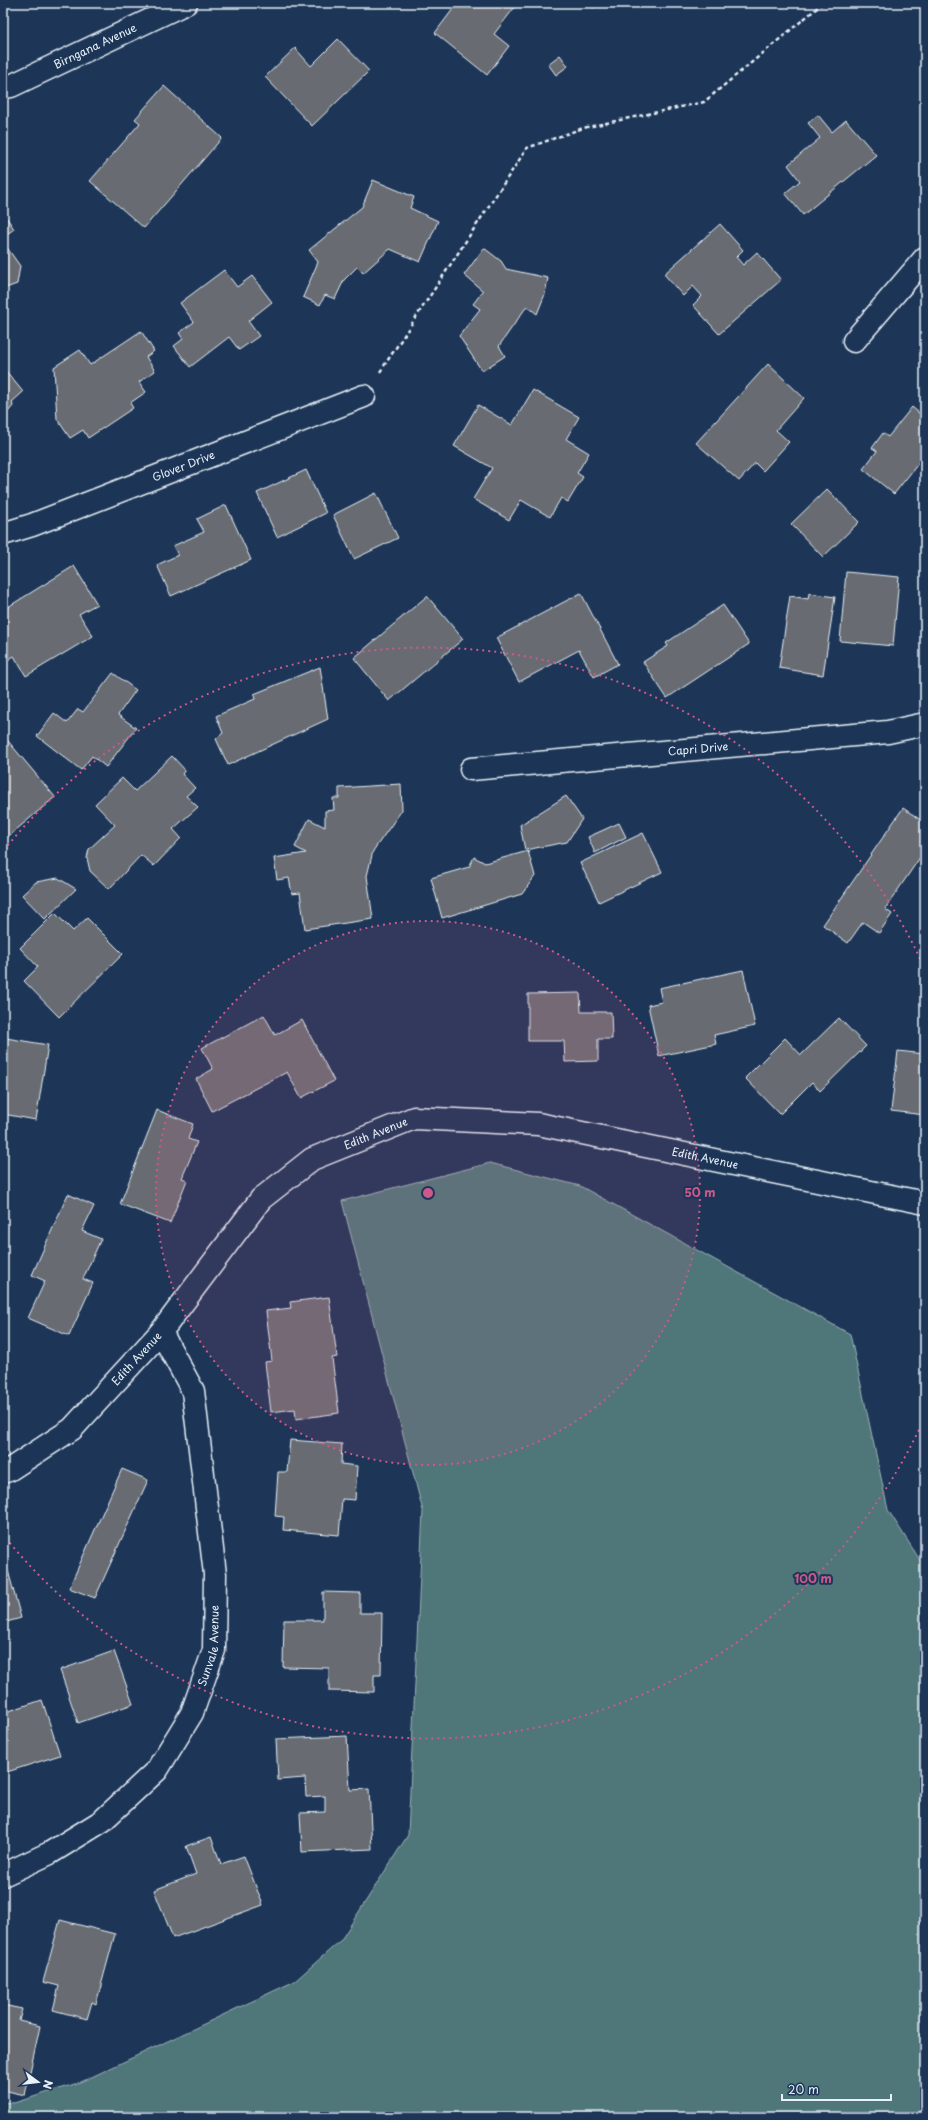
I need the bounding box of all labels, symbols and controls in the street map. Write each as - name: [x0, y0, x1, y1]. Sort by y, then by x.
- street label: Birngana Avenue: [50, 19, 139, 73]
- street label: Glover Drive: [150, 446, 217, 485]
- street label: Capri Drive: [667, 737, 729, 759]
- street label: Edith Avenue: [341, 1112, 410, 1153]
- street label: Edith Avenue: [671, 1143, 740, 1173]
- text: 50 m: [684, 1183, 716, 1201]
- centre of rings: [421, 1186, 435, 1200]
- street label: Edith Avenue: [107, 1327, 166, 1389]
- text: 100 m: [794, 1569, 832, 1587]
- street label: Sunvale Avenue: [193, 1605, 223, 1689]
- north arrow: [18, 2062, 58, 2102]
- scale bar: [782, 2076, 891, 2102]
- text: N: [39, 2078, 57, 2091]
- text: 20 m: [788, 2080, 819, 2098]

